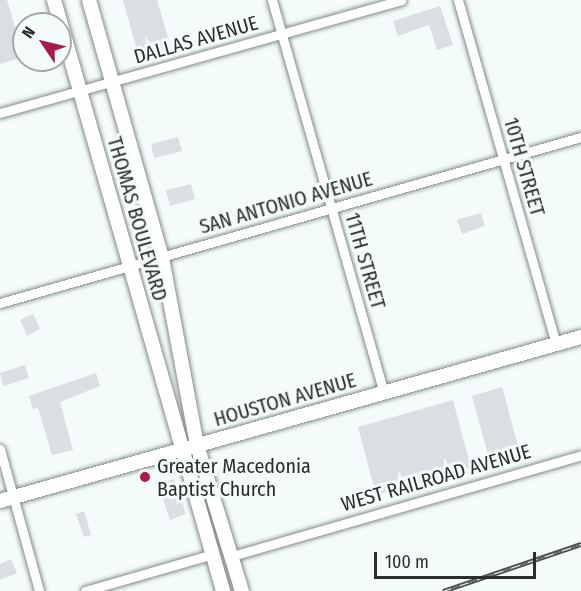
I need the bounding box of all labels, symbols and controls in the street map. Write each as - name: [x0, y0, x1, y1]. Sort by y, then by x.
- street label: DALLAS AVENUE: [131, 11, 261, 69]
- north arrow: [12, 12, 72, 72]
- text: N: [18, 23, 39, 42]
- street label: 10TH STREET: [498, 115, 550, 219]
- street label: THOMAS BOULEVARD: [102, 134, 172, 304]
- street label: SAN ANTONIO AVENUE: [197, 167, 375, 239]
- street label: 11TH STREET: [340, 210, 390, 312]
- street label: HOUSTON AVENUE: [211, 368, 359, 432]
- street label: WEST RAILROAD AVENUE: [338, 439, 534, 517]
- place label: Greater Macedonia Baptist Church: [157, 454, 311, 501]
- marker: Greater Macedonia Baptist Church: [138, 470, 152, 484]
- scale bar: [377, 540, 539, 578]
- text: 100 m: [385, 551, 429, 573]

